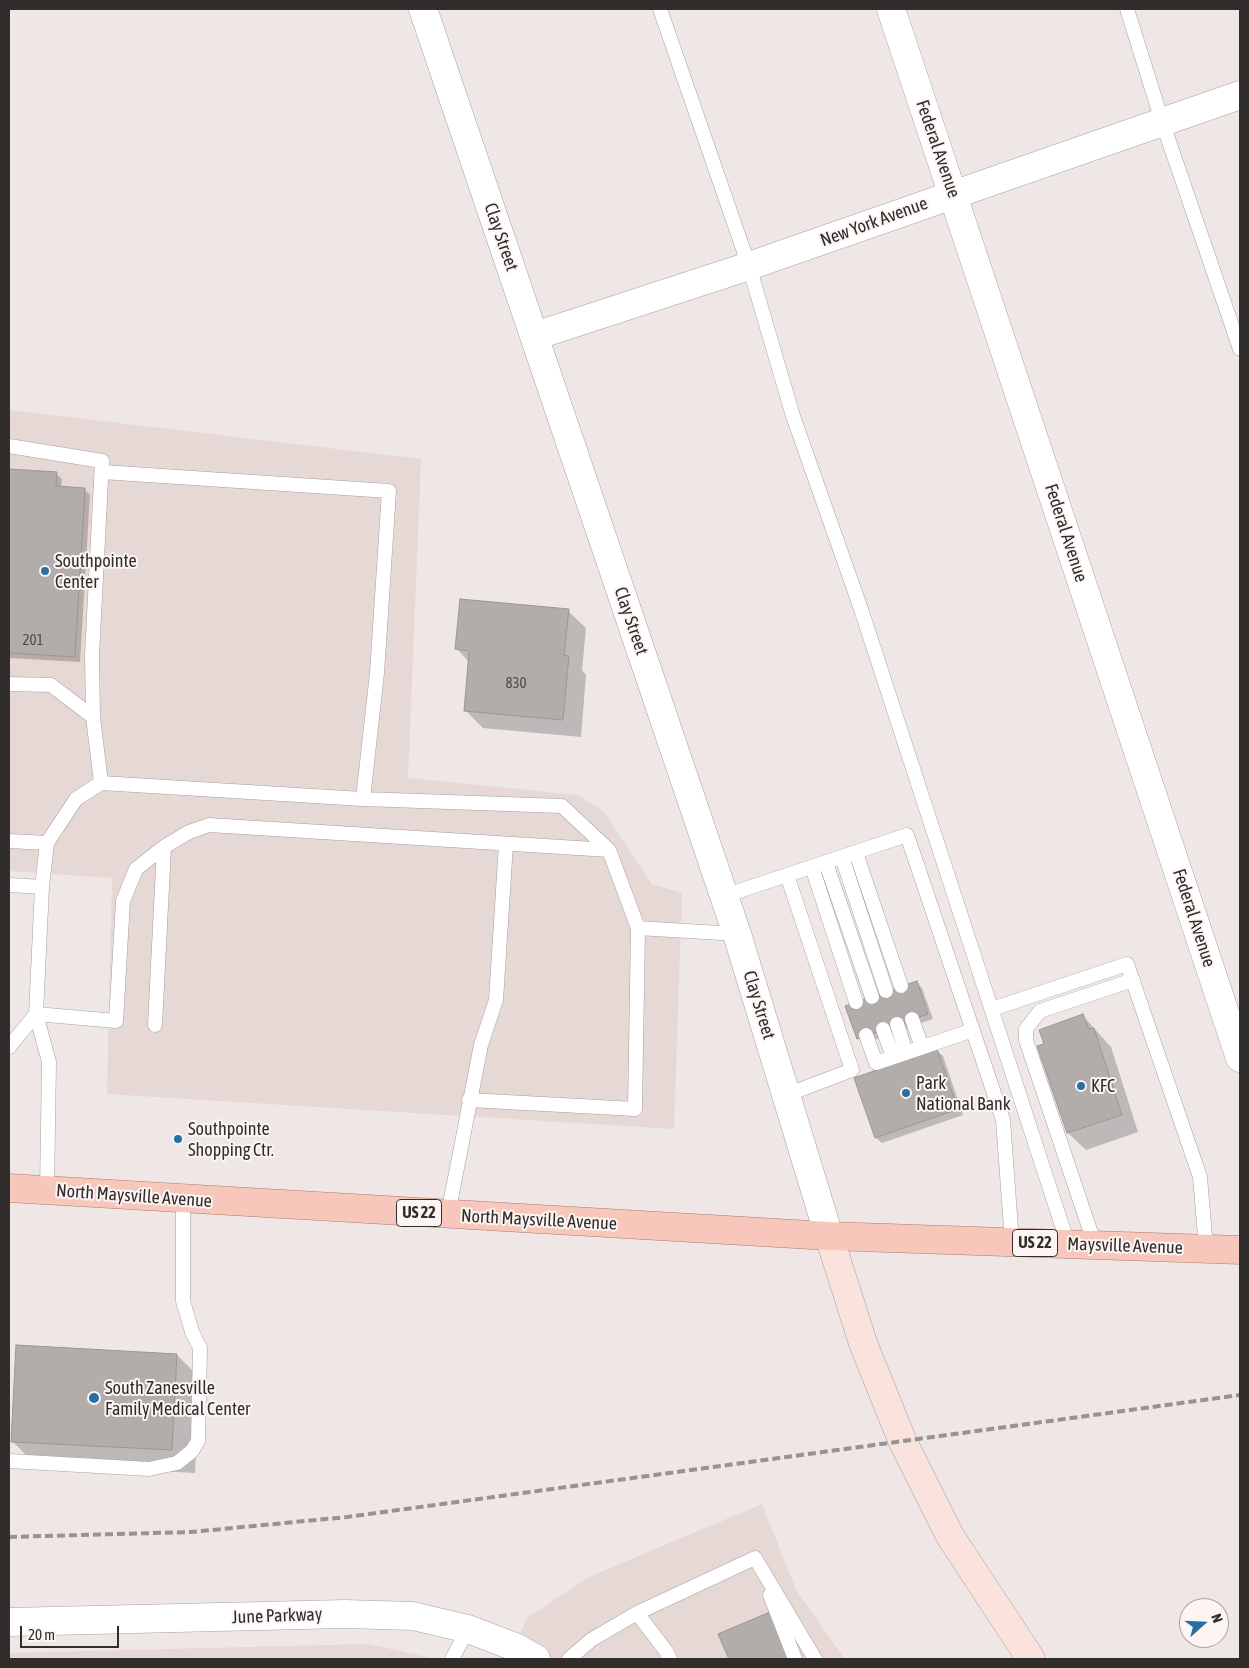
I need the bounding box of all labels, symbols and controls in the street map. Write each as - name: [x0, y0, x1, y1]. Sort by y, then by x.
- street label: Federal Avenue: [911, 97, 965, 201]
- street label: New York Avenue: [817, 193, 931, 251]
- street label: Clay Street: [479, 200, 523, 274]
- street label: Federal Avenue: [1040, 481, 1092, 585]
- place label: Southpointe Center: [55, 550, 137, 592]
- marker: Southpointe Center: [39, 565, 51, 577]
- street label: Clay Street: [609, 584, 653, 658]
- house number: 201: [22, 631, 44, 649]
- house number: 830: [505, 674, 527, 692]
- street label: Federal Avenue: [1168, 866, 1220, 970]
- street label: Clay Street: [738, 968, 780, 1042]
- place label: Park National Bank: [916, 1072, 1011, 1114]
- place label: KFC: [1091, 1075, 1115, 1097]
- marker: KFC: [1075, 1080, 1087, 1092]
- marker: Park National Bank: [900, 1087, 912, 1099]
- place label: Southpointe Shopping Ctr.: [188, 1118, 274, 1160]
- marker: Southpointe Shopping Ctr.: [172, 1133, 184, 1145]
- street label: North Maysville Avenue: [55, 1180, 213, 1212]
- road number: US 22: [396, 1200, 442, 1226]
- street label: North Maysville Avenue: [460, 1205, 618, 1235]
- road number: US 22: [1012, 1230, 1058, 1256]
- street label: Maysville Avenue: [1067, 1233, 1183, 1259]
- place label: South Zanesville Family Medical Center: [105, 1377, 250, 1420]
- marker: South Zanesville Family Medical Center: [87, 1391, 101, 1405]
- north arrow: [1179, 1598, 1229, 1648]
- street label: June Parkway: [232, 1604, 322, 1628]
- text: N: [1208, 1612, 1226, 1625]
- scale bar: [22, 1616, 121, 1648]
- text: 20 m: [28, 1626, 55, 1643]

